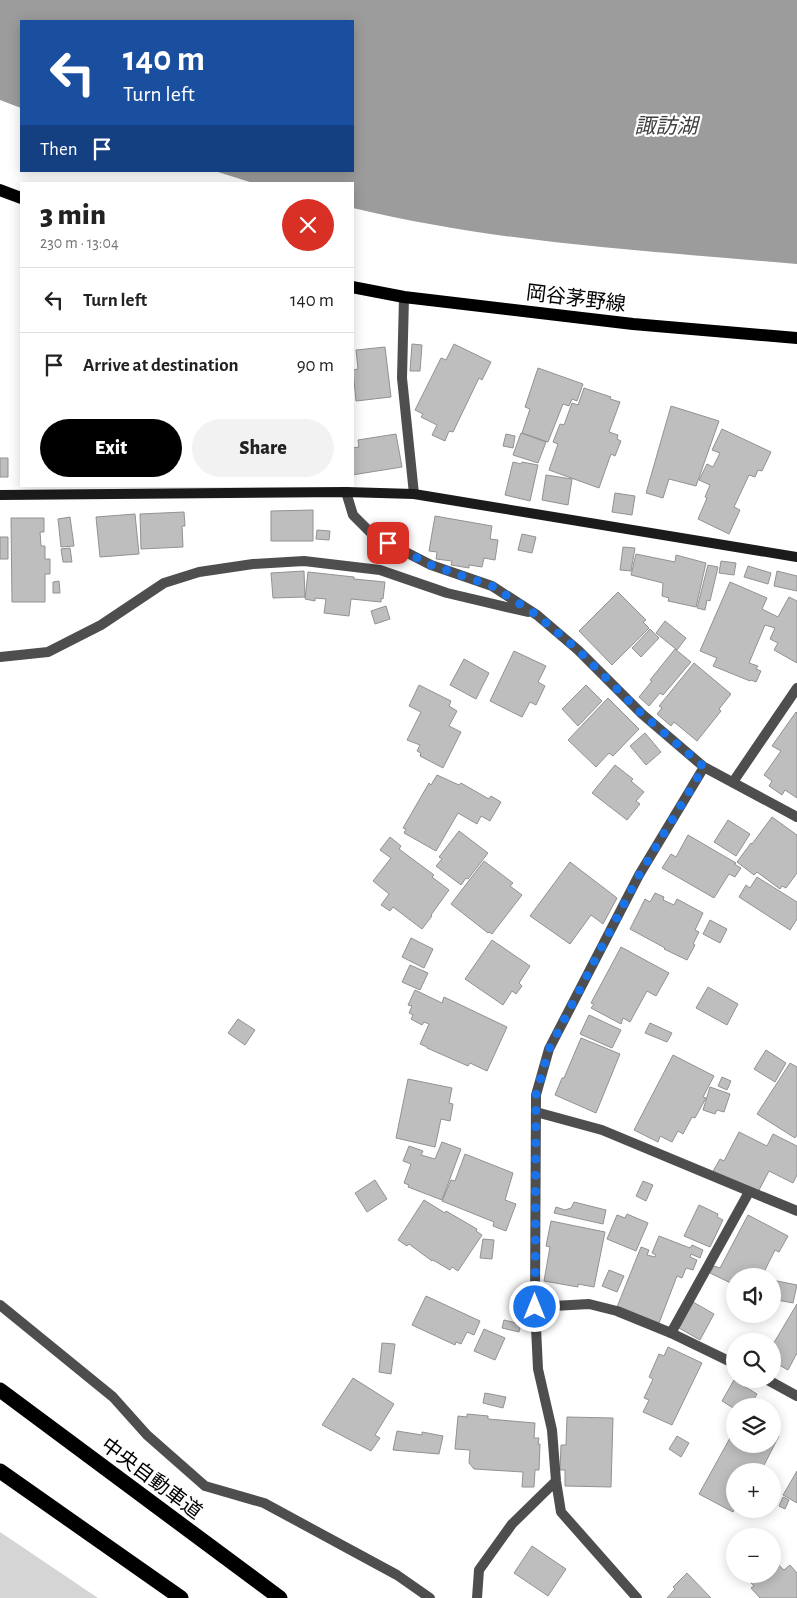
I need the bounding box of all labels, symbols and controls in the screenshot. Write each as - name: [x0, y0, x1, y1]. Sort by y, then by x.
- icon: left: [40, 40, 105, 105]
- text: 140 m: [123, 42, 205, 77]
- text: Turn left: [123, 83, 195, 105]
- water label: 諏訪湖: [635, 115, 700, 137]
- icon: arrive: [88, 135, 116, 163]
- text: Then: [40, 140, 78, 159]
- button: close: [282, 199, 334, 251]
- text: 3 min: [40, 200, 106, 230]
- text: 230 m · 13:04: [40, 235, 119, 251]
- street label: 岡谷茅野線: [525, 281, 627, 315]
- icon: left: [40, 286, 68, 314]
- text: Turn left: [83, 291, 147, 310]
- text: 140 m: [290, 291, 334, 310]
- icon: arrive: [40, 351, 68, 379]
- text: Arrive at destination: [83, 356, 239, 375]
- text: 90 m: [297, 356, 334, 375]
- button: Exit: [40, 419, 182, 477]
- button: Share: [192, 419, 334, 477]
- pin: [367, 522, 409, 564]
- icon: arrive: [374, 529, 402, 557]
- map controls: [726, 1268, 781, 1583]
- button: sound: [726, 1268, 781, 1323]
- position arrow: [508, 1280, 560, 1332]
- button: search: [726, 1333, 781, 1388]
- button: layers: [726, 1398, 781, 1453]
- street label: 中央自動車道: [97, 1434, 206, 1523]
- button: +: [726, 1463, 781, 1518]
- button: −: [726, 1528, 781, 1583]

